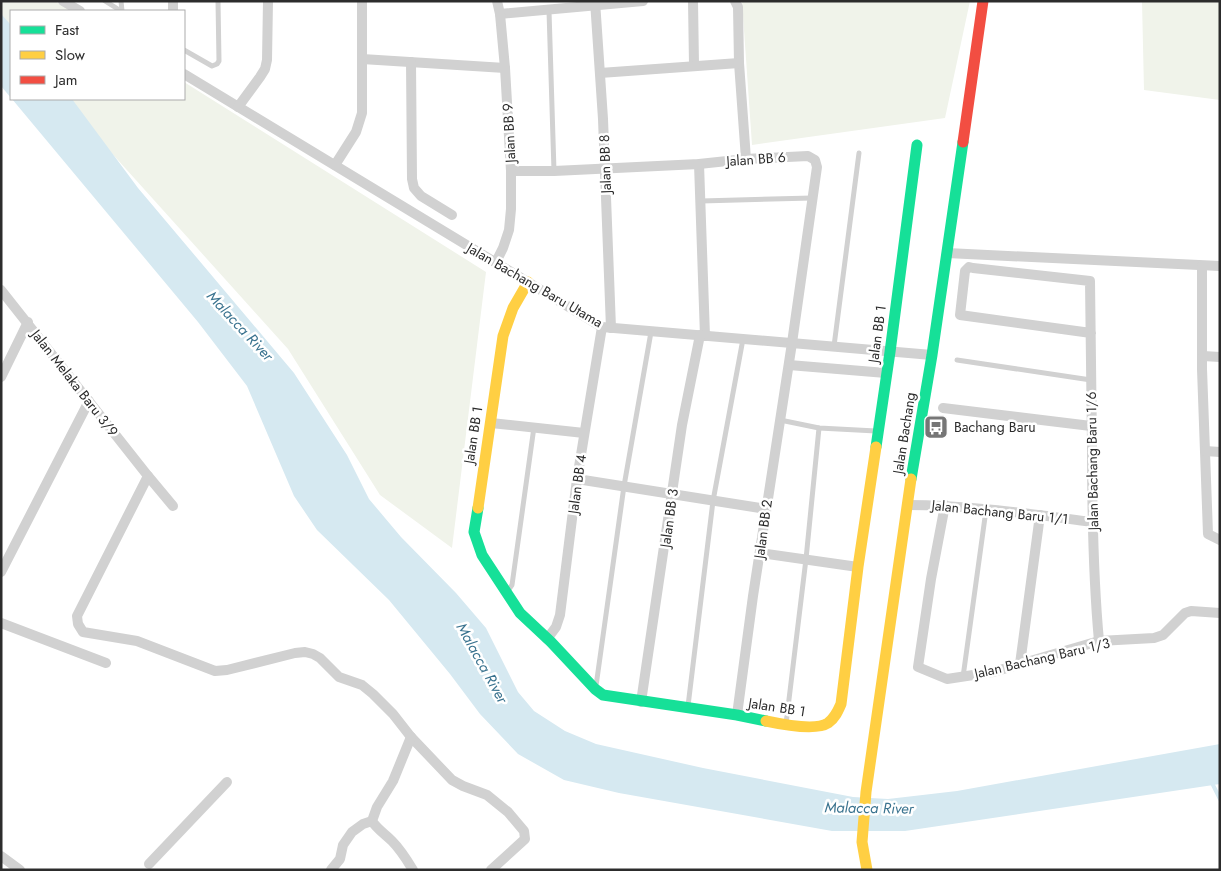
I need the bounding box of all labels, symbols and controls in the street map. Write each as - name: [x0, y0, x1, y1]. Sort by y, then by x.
- legend: [10, 10, 185, 100]
- text: Fast: [55, 19, 79, 41]
- text: Slow: [55, 44, 86, 66]
- text: Jam: [53, 69, 78, 91]
- street label: Jalan BB 9: [497, 103, 521, 165]
- street label: Jalan BB 8: [594, 134, 616, 196]
- street label: Jalan BB 6: [724, 147, 786, 171]
- street label: Jalan Bachang Baru Utama: [462, 237, 607, 332]
- water label: Malacca River: [202, 286, 279, 367]
- street label: Jalan BB 1: [863, 304, 891, 366]
- street label: Jalan Melaka Baru 3/9: [26, 324, 123, 441]
- street label: Jalan Bachang: [887, 391, 920, 477]
- street label: Jalan Bachang Baru 1/6: [1081, 391, 1103, 533]
- street label: Jalan BB 1: [458, 405, 487, 467]
- bus stop icon: Bachang Baru: [923, 414, 949, 440]
- place label: Bachang Baru: [954, 417, 1036, 437]
- street label: Jalan BB 4: [563, 453, 591, 517]
- street label: Jalan BB 3: [655, 487, 683, 551]
- street label: Jalan Bachang Baru 1/1: [929, 495, 1069, 529]
- street label: Jalan BB 2: [749, 498, 777, 562]
- water label: Malacca River: [451, 619, 514, 708]
- street label: Jalan Bachang Baru 1/3: [970, 633, 1112, 684]
- street label: Jalan BB 1: [745, 692, 807, 721]
- water label: Malacca River: [824, 796, 915, 820]

